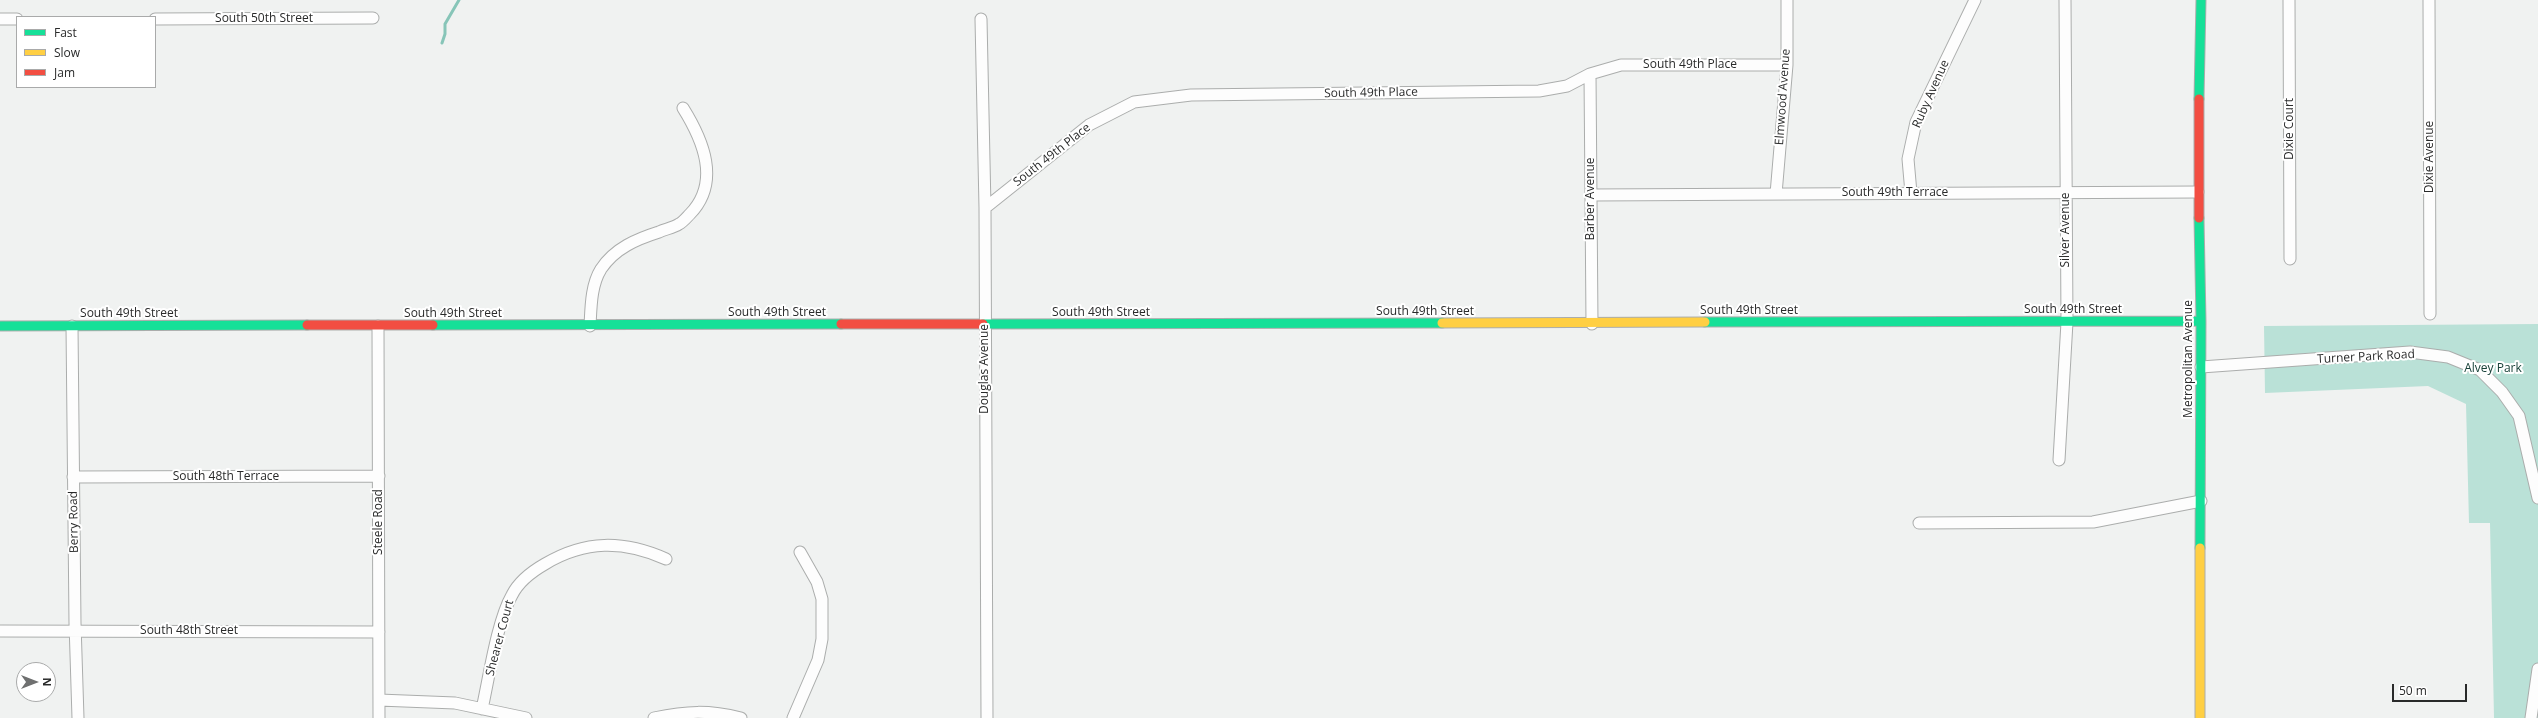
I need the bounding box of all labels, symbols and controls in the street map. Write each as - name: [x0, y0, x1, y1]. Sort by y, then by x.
- street label: South 50th Street: [215, 12, 313, 26]
- legend: [16, 16, 156, 88]
- text: Fast: [54, 24, 77, 41]
- text: Slow: [54, 44, 80, 61]
- street label: Elmwood Avenue: [1772, 48, 1794, 146]
- street label: South 49th Place: [1643, 58, 1737, 72]
- street label: Ruby Avenue: [1910, 58, 1952, 130]
- text: Jam: [54, 64, 75, 81]
- street label: South 49th Place: [1324, 85, 1418, 101]
- street label: Dixie Court: [2283, 98, 2297, 160]
- street label: South 49th Place: [1011, 120, 1093, 190]
- street label: Dixie Avenue: [2423, 121, 2437, 193]
- street label: Barber Avenue: [1584, 157, 1598, 241]
- street label: South 49th Terrace: [1842, 186, 1948, 200]
- street label: Silver Avenue: [2059, 192, 2073, 268]
- street label: Metropolitan Avenue: [2182, 300, 2196, 418]
- street label: South 49th Street: [2024, 303, 2122, 317]
- street label: South 49th Street: [1700, 304, 1798, 318]
- street label: South 49th Street: [1376, 305, 1474, 319]
- street label: South 49th Street: [728, 306, 826, 320]
- street label: South 49th Street: [1052, 306, 1150, 320]
- street label: South 49th Street: [80, 307, 178, 321]
- street label: South 49th Street: [404, 307, 502, 321]
- street label: Douglas Avenue: [978, 324, 992, 414]
- street label: Turner Park Road: [2317, 347, 2415, 367]
- park label: Alvey Park: [2464, 362, 2522, 376]
- street label: South 48th Terrace: [173, 470, 279, 484]
- street label: Steele Road: [372, 489, 386, 555]
- street label: Berry Road: [66, 491, 82, 553]
- street label: Shearer Court: [483, 598, 517, 678]
- street label: South 48th Street: [140, 624, 238, 638]
- north arrow: [16, 662, 56, 702]
- scale bar: [2394, 676, 2469, 702]
- text: N: [40, 678, 55, 686]
- text: 50 m: [2399, 682, 2427, 699]

